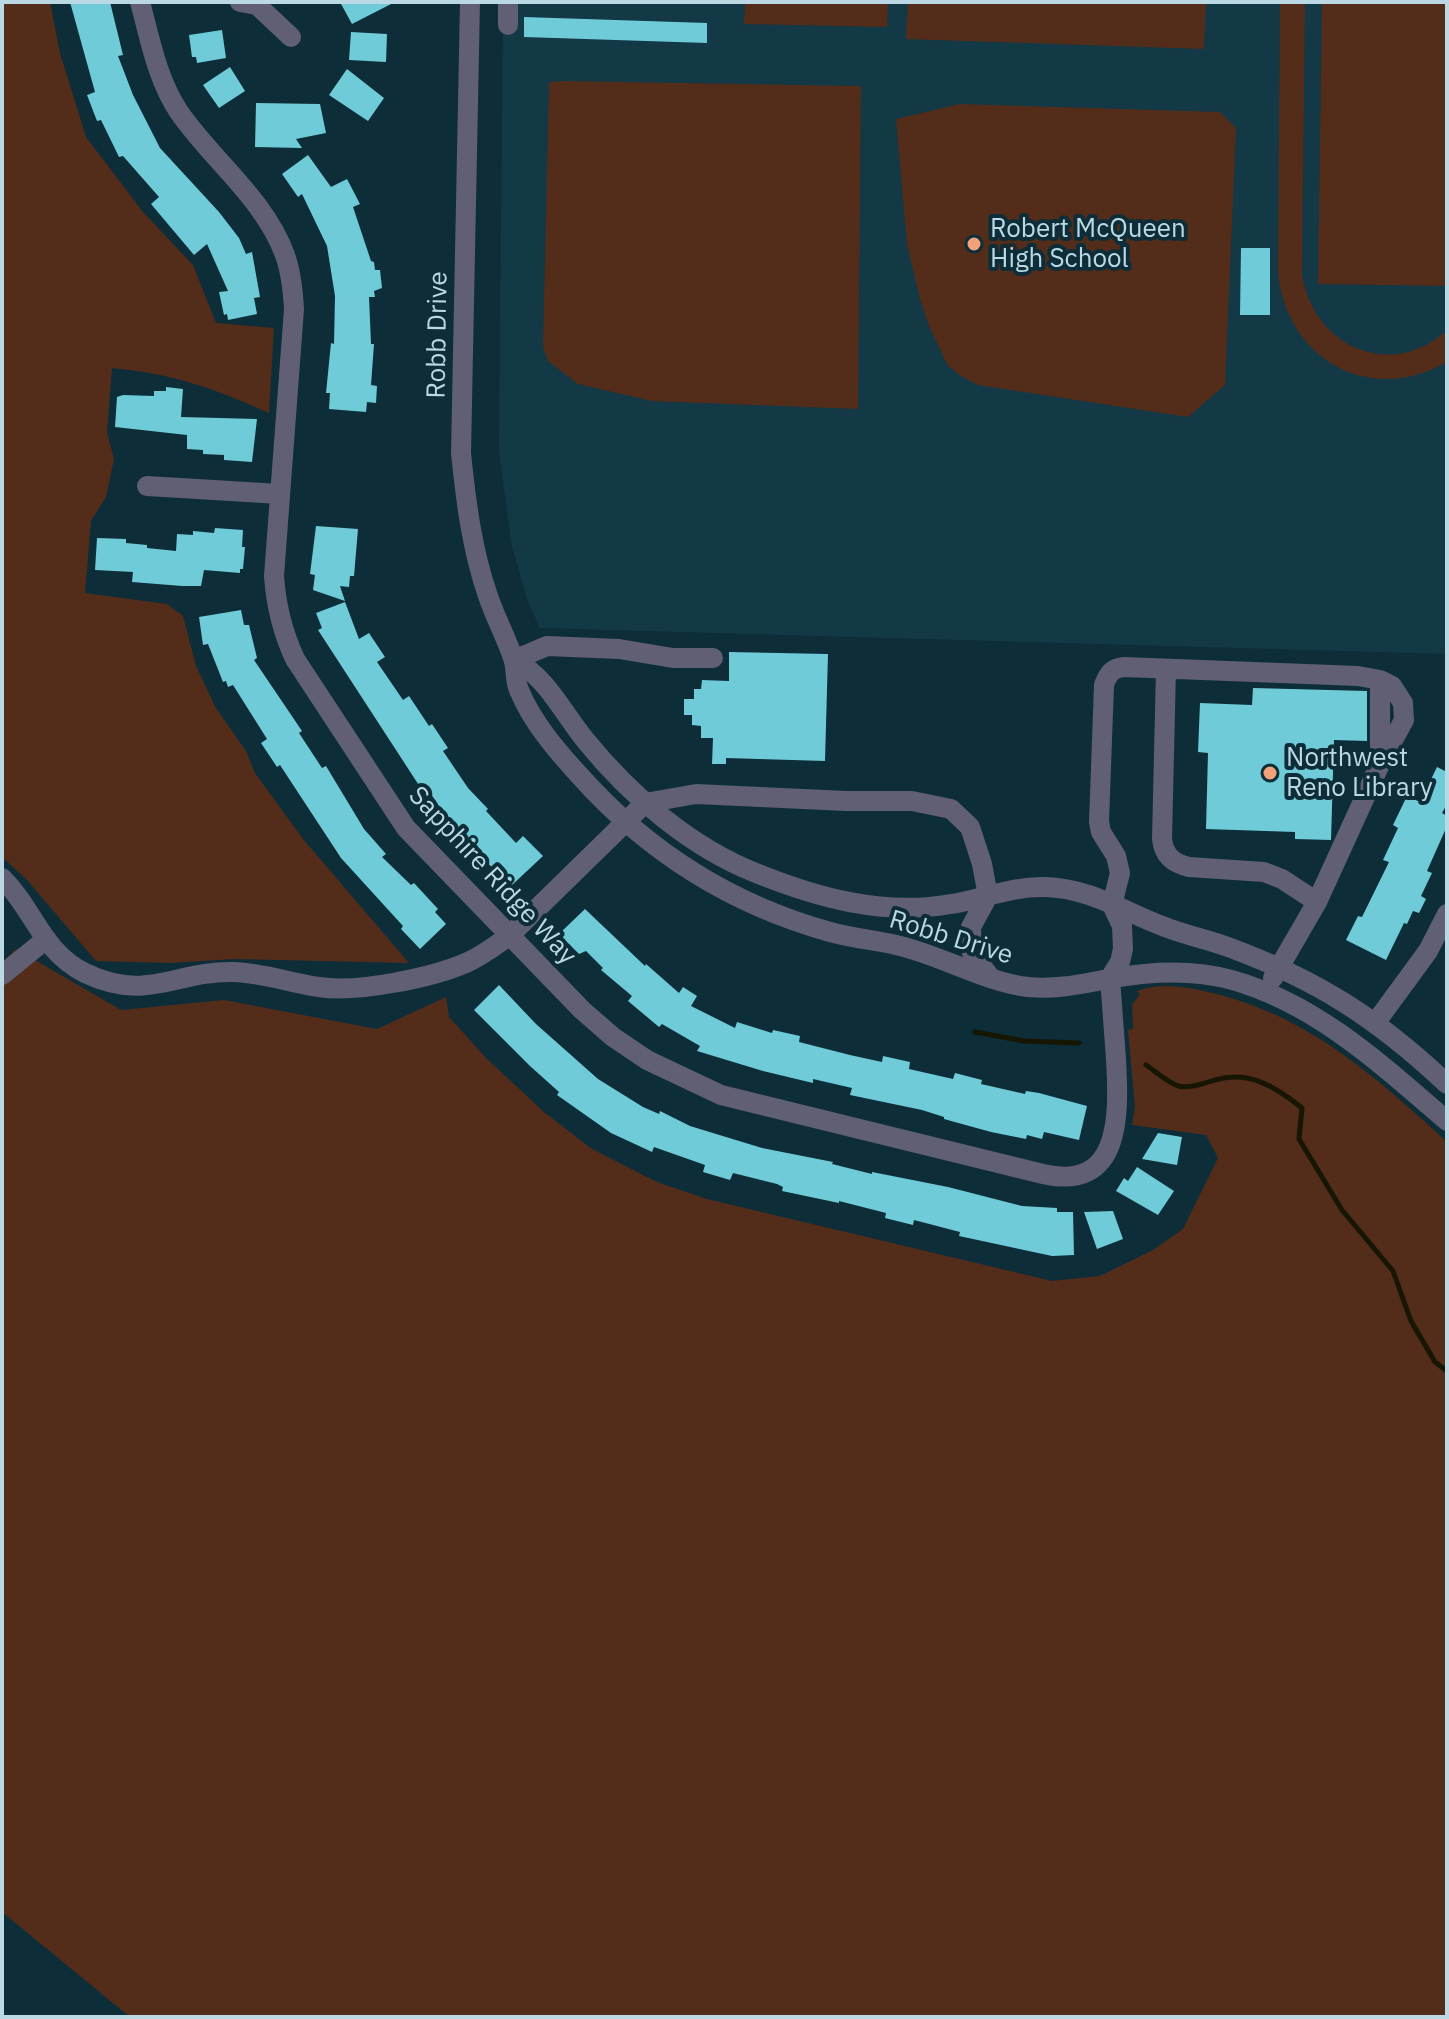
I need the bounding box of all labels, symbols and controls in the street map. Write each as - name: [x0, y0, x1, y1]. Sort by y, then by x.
- place label: Robert McQueen High School: [990, 213, 1186, 274]
- marker: Robert McQueen High School: [965, 235, 983, 253]
- street label: Robb Drive: [421, 271, 455, 399]
- place label: Northwest Reno Library: [1286, 742, 1433, 804]
- marker: Northwest Reno Library: [1261, 764, 1279, 782]
- street label: Sapphire Ridge Way: [401, 780, 583, 972]
- street label: Robb Drive: [885, 904, 1017, 972]

